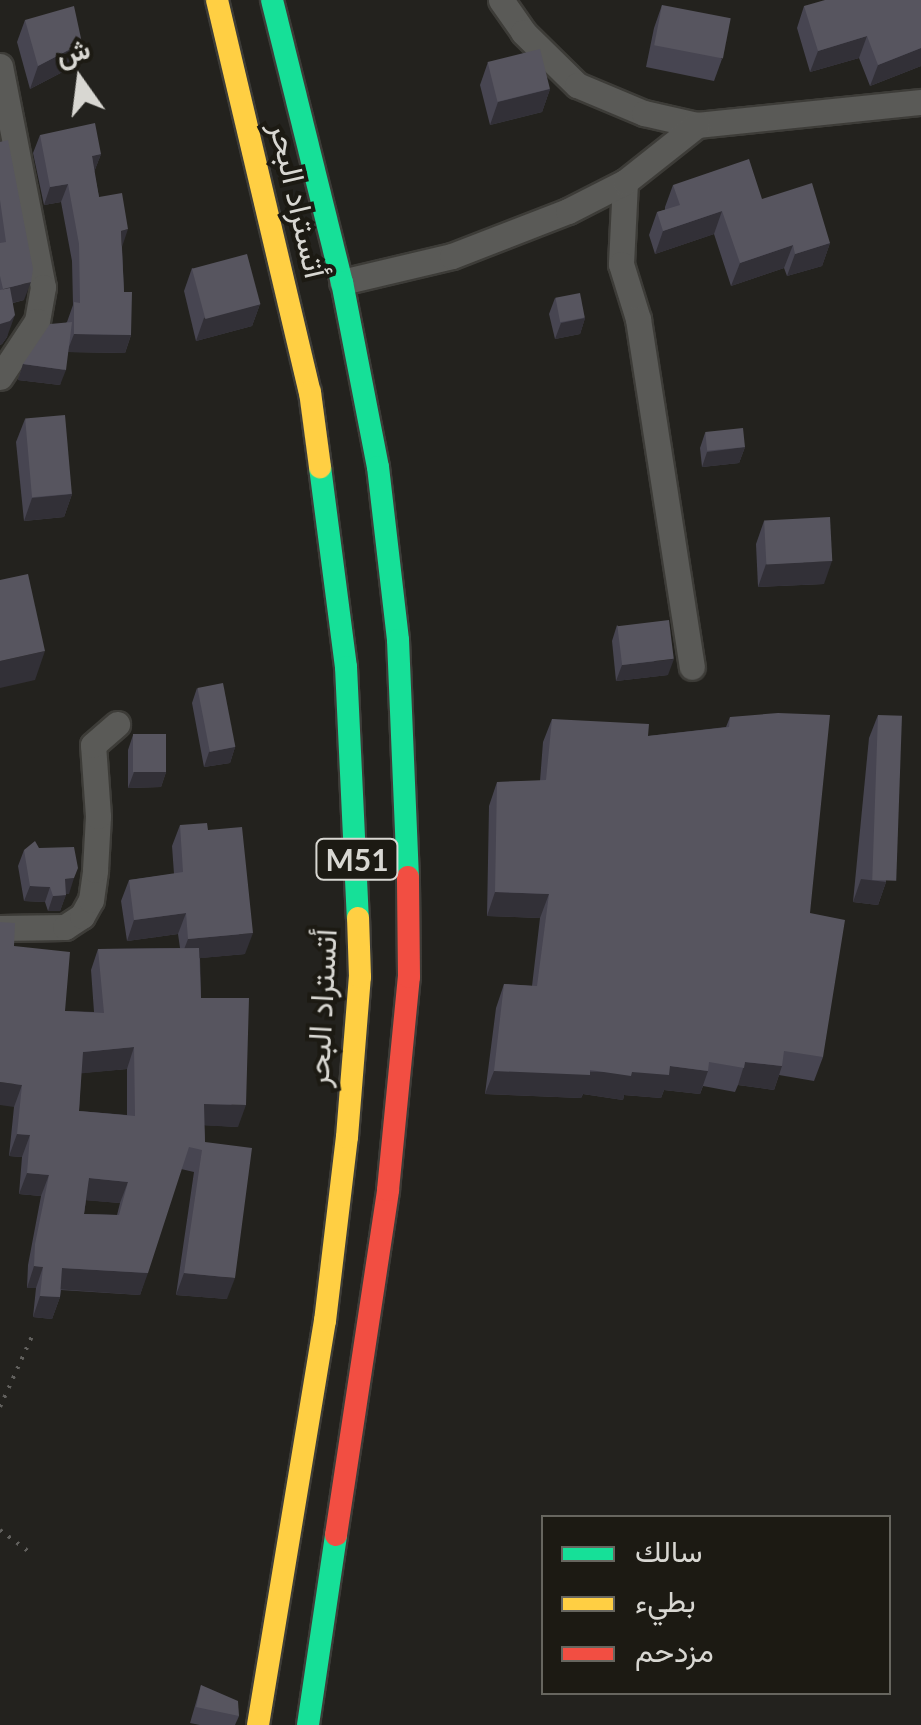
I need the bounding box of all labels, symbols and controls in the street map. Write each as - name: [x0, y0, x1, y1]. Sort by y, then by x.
- north arrow: [30, 30, 130, 130]
- text: ش: [52, 30, 93, 71]
- street label: أتستراد البحر: [262, 118, 336, 282]
- road number: M51: [314, 834, 400, 884]
- street label: أتستراد البحر: [298, 928, 344, 1088]
- legend: [541, 1515, 891, 1695]
- text: سالك: [635, 1532, 702, 1568]
- text: بطيء: [635, 1582, 696, 1618]
- text: مزدحم: [635, 1632, 714, 1668]

